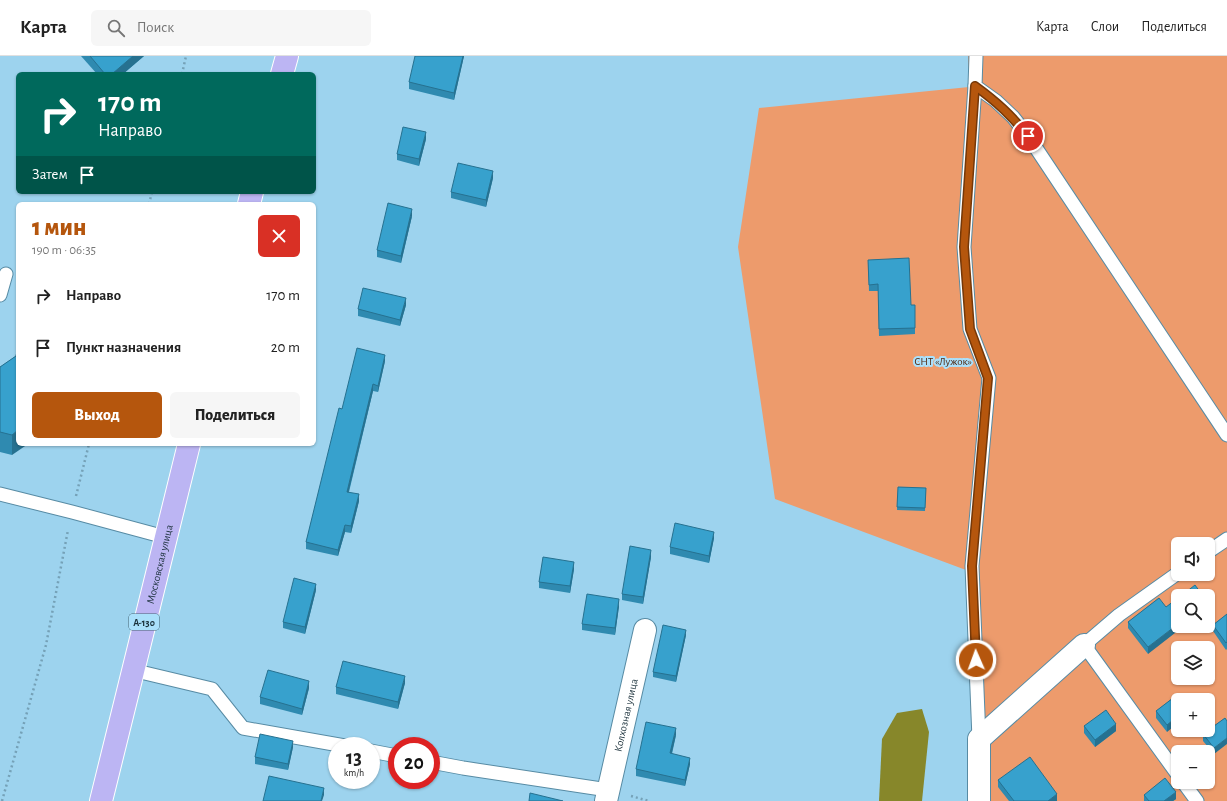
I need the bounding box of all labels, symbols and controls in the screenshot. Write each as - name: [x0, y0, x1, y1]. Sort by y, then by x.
- search box: [91, 10, 371, 46]
- icon: search: [105, 17, 127, 39]
- text: Карта: [20, 18, 67, 37]
- text: Поиск: [137, 20, 174, 35]
- text: Карта: [1036, 20, 1069, 34]
- text: Слои: [1091, 20, 1119, 34]
- text: Поделиться: [1141, 20, 1207, 34]
- icon: right: [32, 88, 84, 140]
- text: 170 m: [98, 89, 162, 117]
- pin: [1011, 119, 1045, 153]
- text: Направо: [98, 122, 162, 140]
- icon: arrive: [1017, 125, 1039, 147]
- icon: arrive: [76, 164, 98, 186]
- text: Затем: [32, 167, 68, 182]
- button: close: [258, 215, 300, 257]
- text: 1 мин: [32, 216, 86, 240]
- text: 190 m · 06:35: [32, 244, 96, 257]
- icon: right: [32, 285, 54, 307]
- text: Направо: [66, 288, 121, 303]
- text: 170 m: [266, 288, 300, 303]
- icon: arrive: [32, 337, 54, 359]
- text: Пункт назначения: [66, 340, 181, 355]
- text: 20 m: [271, 340, 300, 355]
- park label: СНТ «Лужок»: [914, 356, 972, 367]
- button: Выход: [32, 392, 162, 438]
- button: Поделиться: [170, 392, 300, 438]
- street label: Московская улица: [145, 524, 175, 605]
- map controls: [1171, 537, 1215, 789]
- button: sound: [1171, 537, 1215, 581]
- button: search: [1171, 589, 1215, 633]
- road number: А-130: [129, 614, 159, 630]
- position arrow: [955, 639, 997, 681]
- button: layers: [1171, 641, 1215, 685]
- street label: Колхозная улица: [612, 678, 640, 753]
- button: +: [1171, 693, 1215, 737]
- speed limit sign: 20: [388, 737, 440, 789]
- button: −: [1171, 745, 1215, 789]
- text: 13: [346, 748, 362, 768]
- text: km/h: [344, 768, 364, 778]

